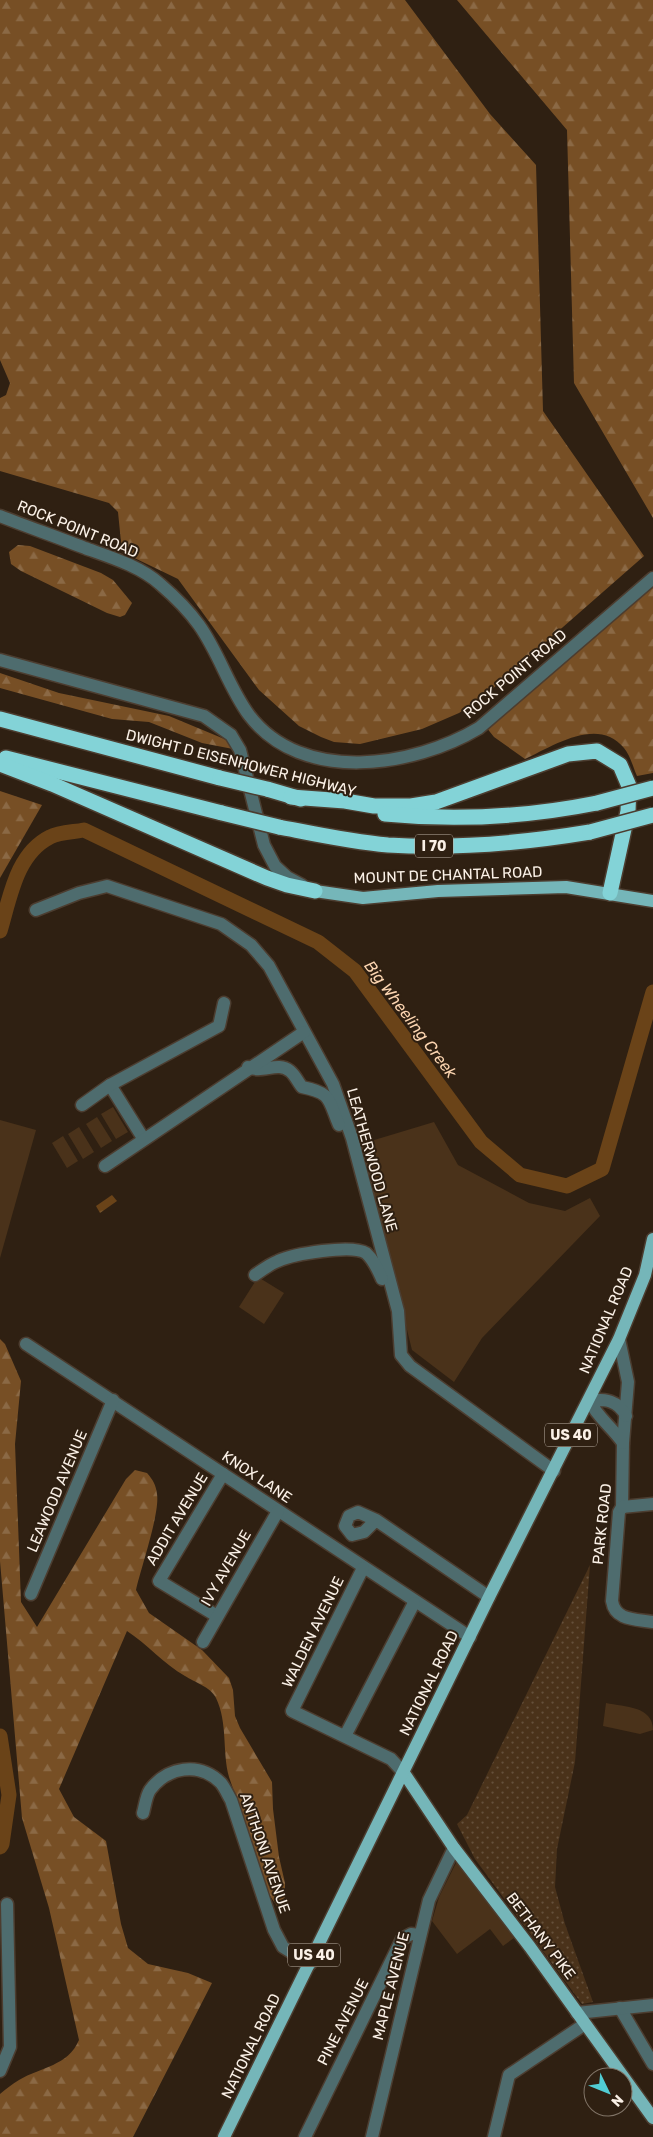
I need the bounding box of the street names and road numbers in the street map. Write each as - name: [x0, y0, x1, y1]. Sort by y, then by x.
- street label: ROCK POINT ROAD: [15, 497, 141, 561]
- street label: ROCK POINT ROAD: [460, 626, 570, 722]
- street label: DWIGHT D EISENHOWER HIGHWAY: [124, 726, 358, 800]
- road number: I 70: [415, 834, 453, 858]
- street label: MOUNT DE CHANTAL ROAD: [353, 863, 543, 887]
- street label: LEATHERWOOD LANE: [343, 1086, 401, 1234]
- street label: NATIONAL ROAD: [575, 1264, 637, 1376]
- road number: US 40: [545, 1424, 597, 1446]
- street label: LEAWOOD AVENUE: [23, 1427, 91, 1555]
- street label: KNOX LANE: [219, 1447, 295, 1507]
- street label: ADDIT AVENUE: [142, 1470, 212, 1568]
- street label: PARK ROAD: [589, 1482, 615, 1566]
- street label: IVY AVENUE: [197, 1527, 255, 1609]
- street label: WALDEN AVENUE: [278, 1573, 348, 1691]
- street label: NATIONAL ROAD: [396, 1628, 462, 1738]
- street label: ANTHONI AVENUE: [236, 1790, 294, 1916]
- street label: BETHANY PIKE: [503, 1889, 579, 1983]
- street label: MAPLE AVENUE: [369, 1930, 413, 2042]
- road number: US 40: [288, 1944, 340, 1966]
- street label: PINE AVENUE: [313, 1976, 373, 2068]
- street label: NATIONAL ROAD: [218, 1991, 284, 2101]

